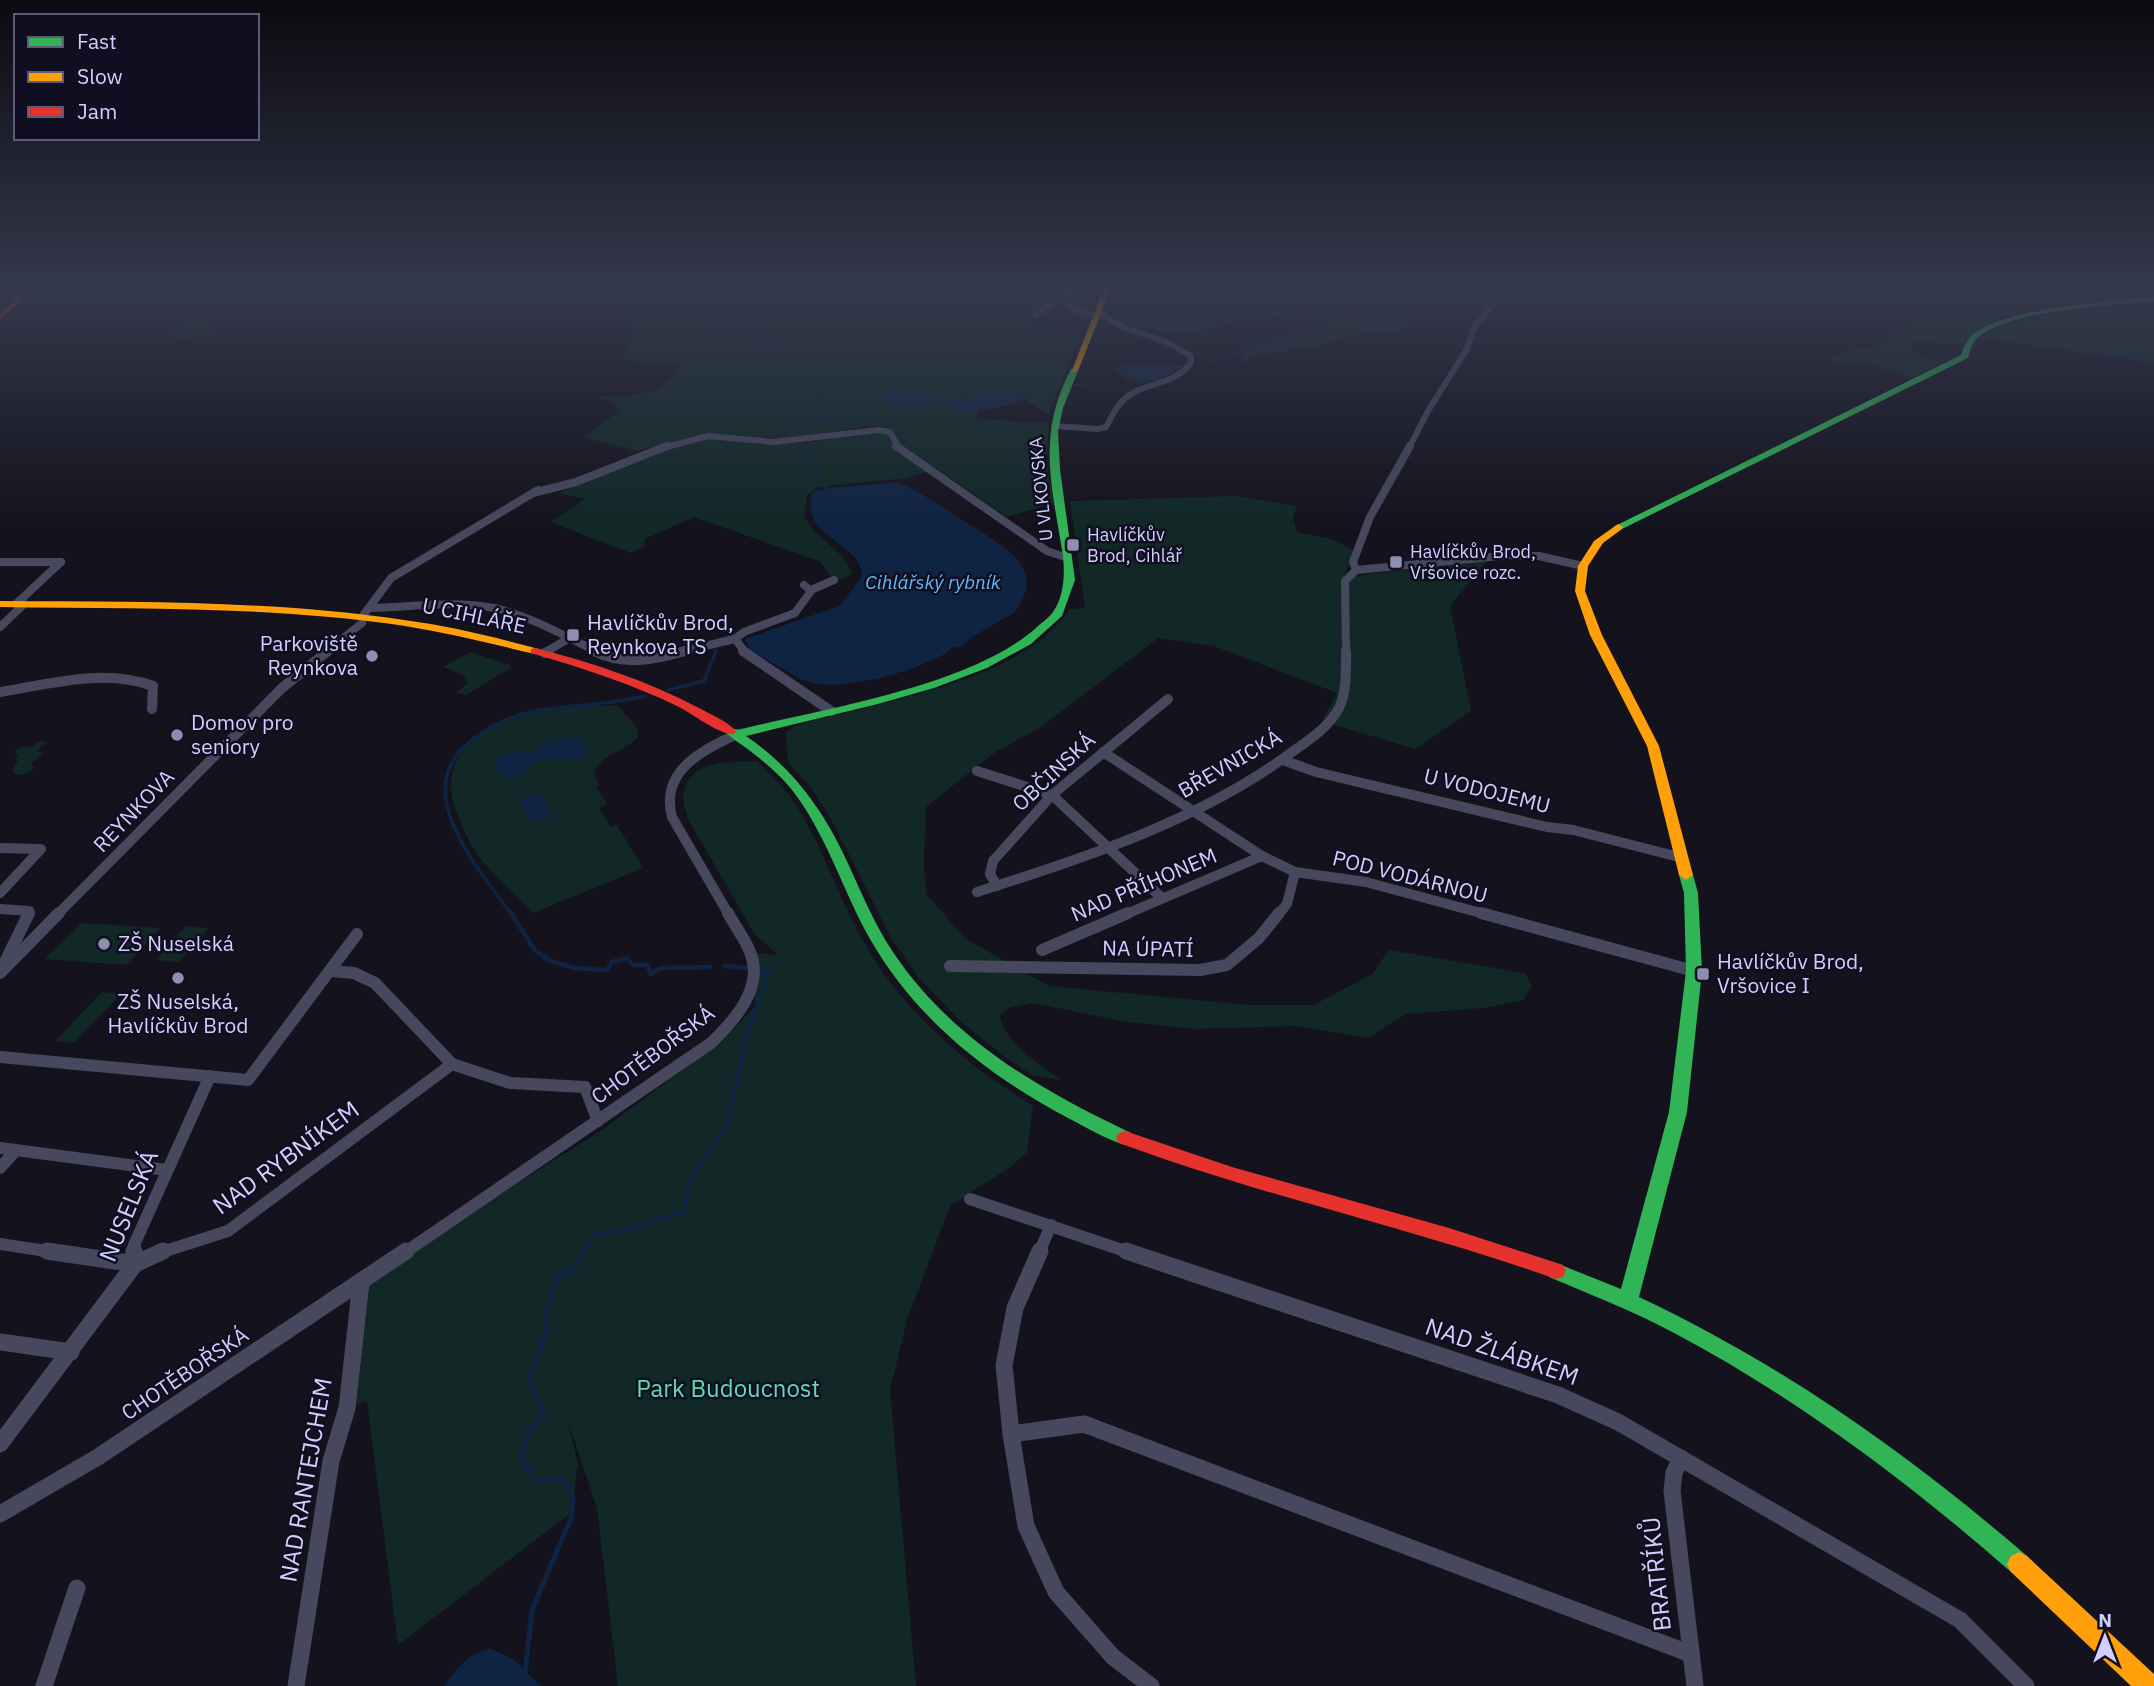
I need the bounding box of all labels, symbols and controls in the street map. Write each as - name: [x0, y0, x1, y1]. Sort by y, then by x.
- legend: [14, 14, 259, 140]
- text: Fast: [77, 27, 117, 55]
- text: Slow: [77, 62, 123, 90]
- text: Jam: [77, 97, 117, 125]
- street label: U VLKOVSKA: [1024, 436, 1057, 542]
- place label: Havlíčkův Brod, Cihlář: [1087, 523, 1182, 567]
- marker: Havlíčkův Brod, Cihlář: [1065, 537, 1081, 553]
- place label: Havlíčkův Brod, Vršovice rozc.: [1410, 540, 1536, 584]
- marker: Havlíčkův Brod, Vršovice rozc.: [1388, 554, 1404, 570]
- water label: Cihlářský rybník: [865, 570, 1002, 594]
- street label: U CIHLÁŘE: [420, 590, 529, 640]
- place label: Havlíčkův Brod, Reynkova TS: [587, 608, 734, 660]
- marker: Havlíčkův Brod, Reynkova TS: [565, 627, 581, 643]
- place label: Parkoviště Reynkova: [260, 629, 358, 681]
- marker: Parkoviště Reynkova: [364, 648, 380, 664]
- place label: Domov pro seniory: [191, 708, 294, 760]
- street label: BŘEVNICKÁ: [1173, 722, 1286, 804]
- street label: OBČINSKÁ: [1006, 726, 1101, 817]
- marker: Domov pro seniory: [169, 727, 185, 743]
- street label: U VODOJEMU: [1421, 761, 1553, 819]
- street label: REYNKOVA: [87, 763, 180, 858]
- street label: NAD PŘÍHONEM: [1066, 841, 1221, 927]
- street label: POD VODÁRNOU: [1330, 843, 1491, 909]
- place label: ZŠ Nuselská: [118, 929, 234, 957]
- street label: NA ÚPATÍ: [1102, 933, 1194, 963]
- marker: ZŠ Nuselská: [96, 936, 112, 952]
- place label: Havlíčkův Brod, Vršovice I: [1717, 947, 1864, 999]
- marker: Havlíčkův Brod, Vršovice I: [1695, 966, 1711, 982]
- marker: ZŠ Nuselská, Havlíčkův Brod: [170, 970, 186, 986]
- place label: ZŠ Nuselská, Havlíčkův Brod: [107, 987, 249, 1039]
- street label: CHOTĚBOŘSKÁ: [585, 999, 720, 1110]
- street label: NAD RYBNÍKEM: [206, 1093, 365, 1221]
- street label: NUSELSKÁ: [91, 1145, 165, 1266]
- street label: NAD ŽLÁBKEM: [1421, 1310, 1583, 1392]
- street label: CHOTĚBOŘSKÁ: [115, 1320, 253, 1426]
- park label: Park Budoucnost: [636, 1372, 820, 1404]
- street label: NAD RANTEJCHEM: [271, 1375, 339, 1584]
- street label: BRATŘÍKŮ: [1634, 1515, 1678, 1633]
- north arrow: [2070, 1602, 2140, 1672]
- text: N: [2098, 1608, 2112, 1632]

